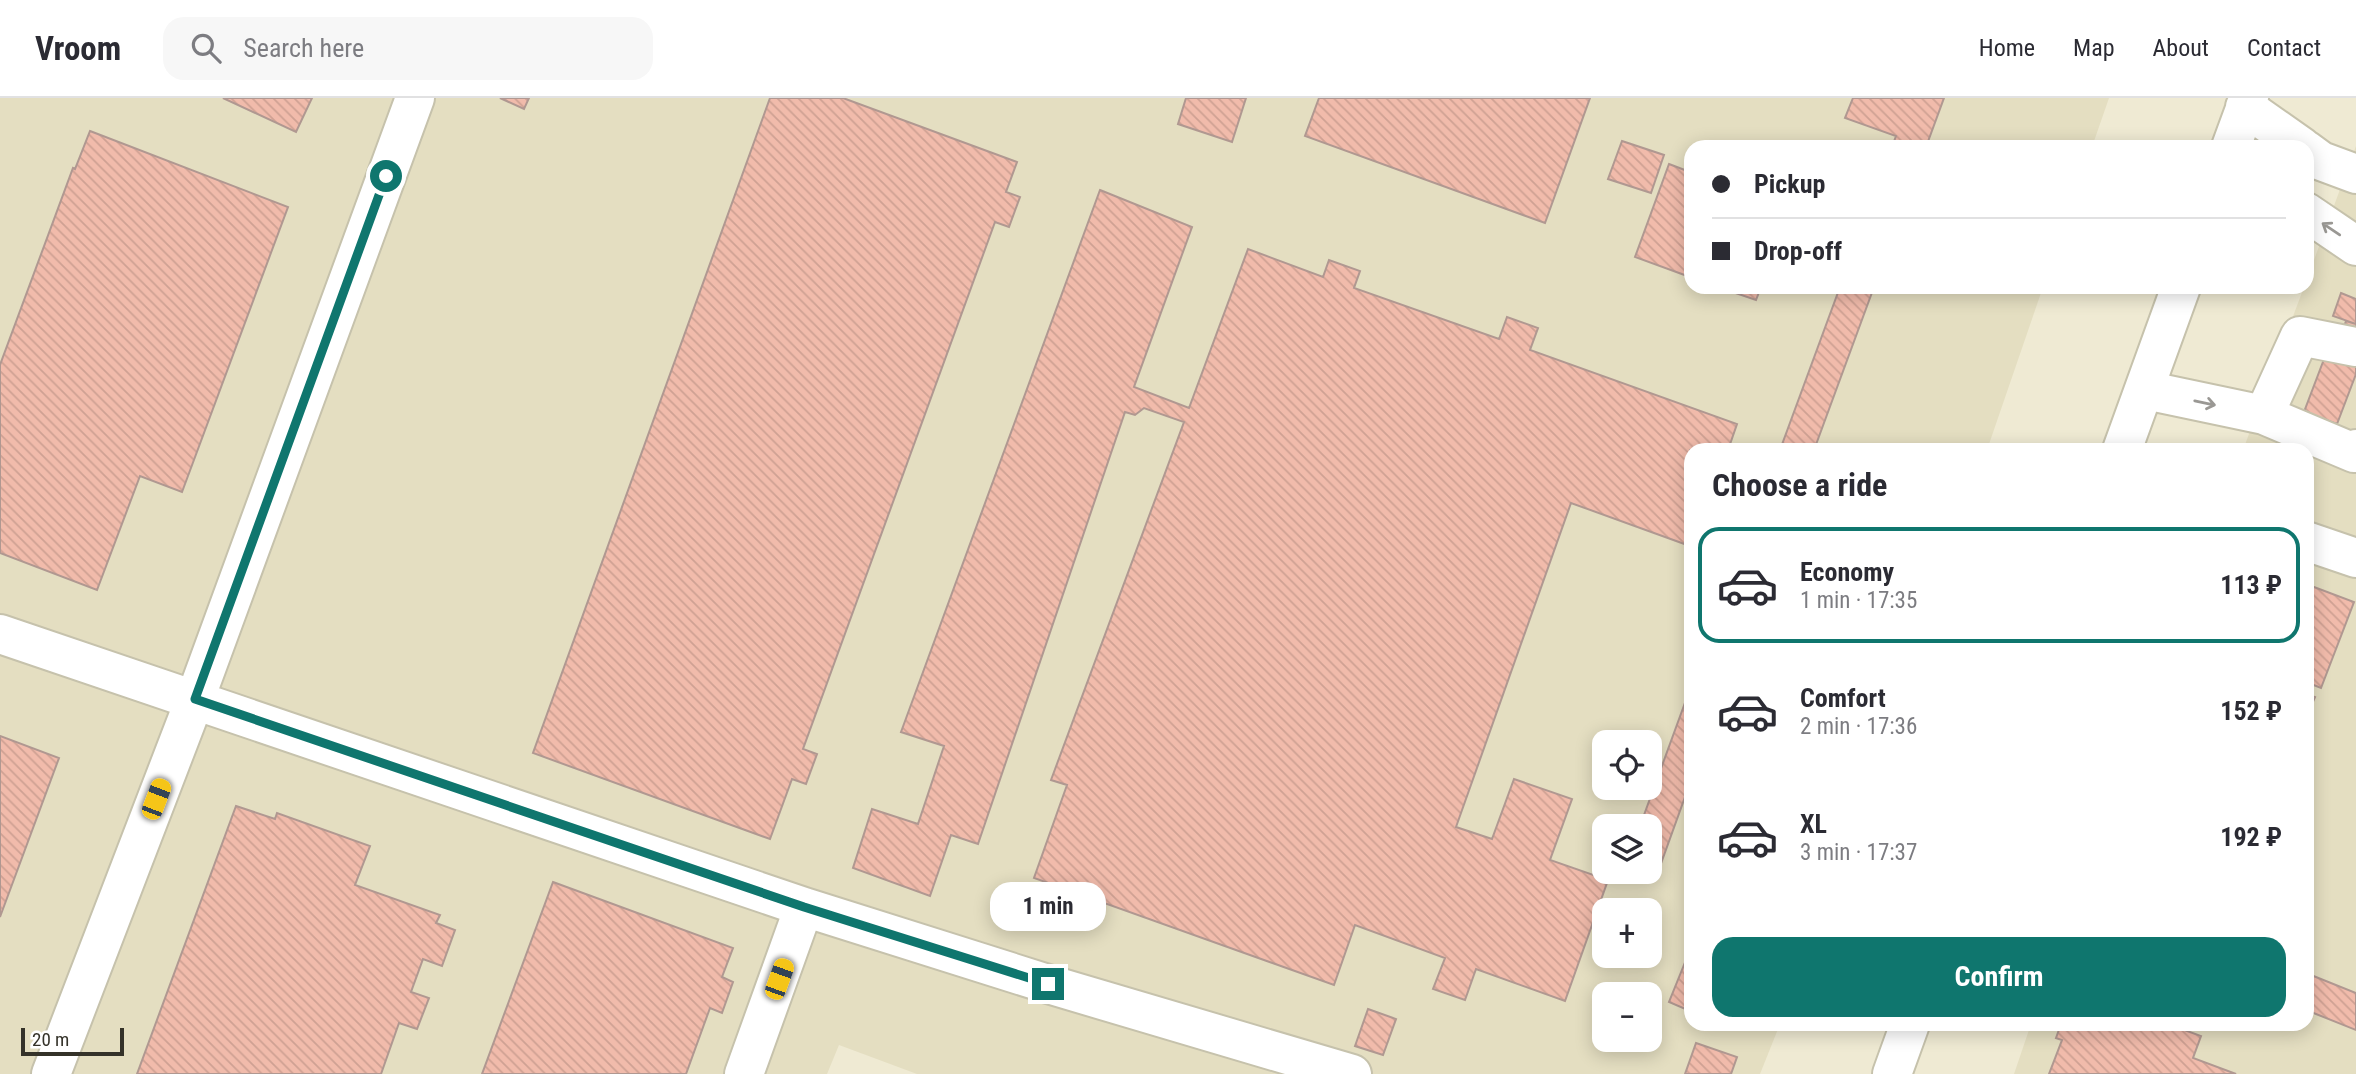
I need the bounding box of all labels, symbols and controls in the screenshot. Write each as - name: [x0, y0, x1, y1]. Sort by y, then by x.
- search box: [163, 17, 653, 80]
- text: Vroom: [35, 29, 121, 68]
- icon: search: [187, 29, 225, 67]
- text: Search here: [243, 33, 364, 63]
- text: Home: [1979, 34, 2035, 62]
- text: Map: [2073, 34, 2115, 62]
- text: About: [2153, 34, 2209, 62]
- text: Contact: [2247, 34, 2321, 62]
- route start: [370, 160, 402, 192]
- text: Pickup: [1754, 169, 1825, 199]
- one-way arrow: [2322, 222, 2341, 236]
- text: Drop-off: [1754, 236, 1842, 266]
- one-way arrow: [2193, 396, 2216, 410]
- text: Choose a ride: [1712, 466, 1887, 504]
- icon: car: [1716, 554, 1779, 617]
- text: Economy: [1800, 557, 1894, 587]
- text: 113 ₽: [2220, 570, 2282, 600]
- text: 1 min · 17:35: [1800, 587, 1917, 614]
- icon: car: [1716, 680, 1779, 743]
- text: Comfort: [1800, 683, 1886, 713]
- text: 152 ₽: [2220, 696, 2282, 726]
- text: 2 min · 17:36: [1800, 713, 1917, 740]
- map controls: [1592, 730, 1662, 1052]
- button: locate: [1592, 730, 1662, 800]
- car: [139, 776, 174, 822]
- icon: car: [1716, 806, 1779, 869]
- text: XL: [1800, 809, 1827, 839]
- button: layers: [1592, 814, 1662, 884]
- text: 192 ₽: [2220, 822, 2282, 852]
- text: 3 min · 17:37: [1800, 839, 1917, 866]
- callout: 1 min: [990, 882, 1106, 932]
- text: 1 min: [1022, 893, 1074, 920]
- button: +: [1592, 898, 1662, 968]
- button: Confirm: [1712, 937, 2286, 1017]
- car: [762, 956, 797, 1002]
- route end: [1032, 968, 1064, 1000]
- button: −: [1592, 982, 1662, 1052]
- scale bar: [21, 1025, 124, 1057]
- text: 20 m: [32, 1028, 69, 1051]

